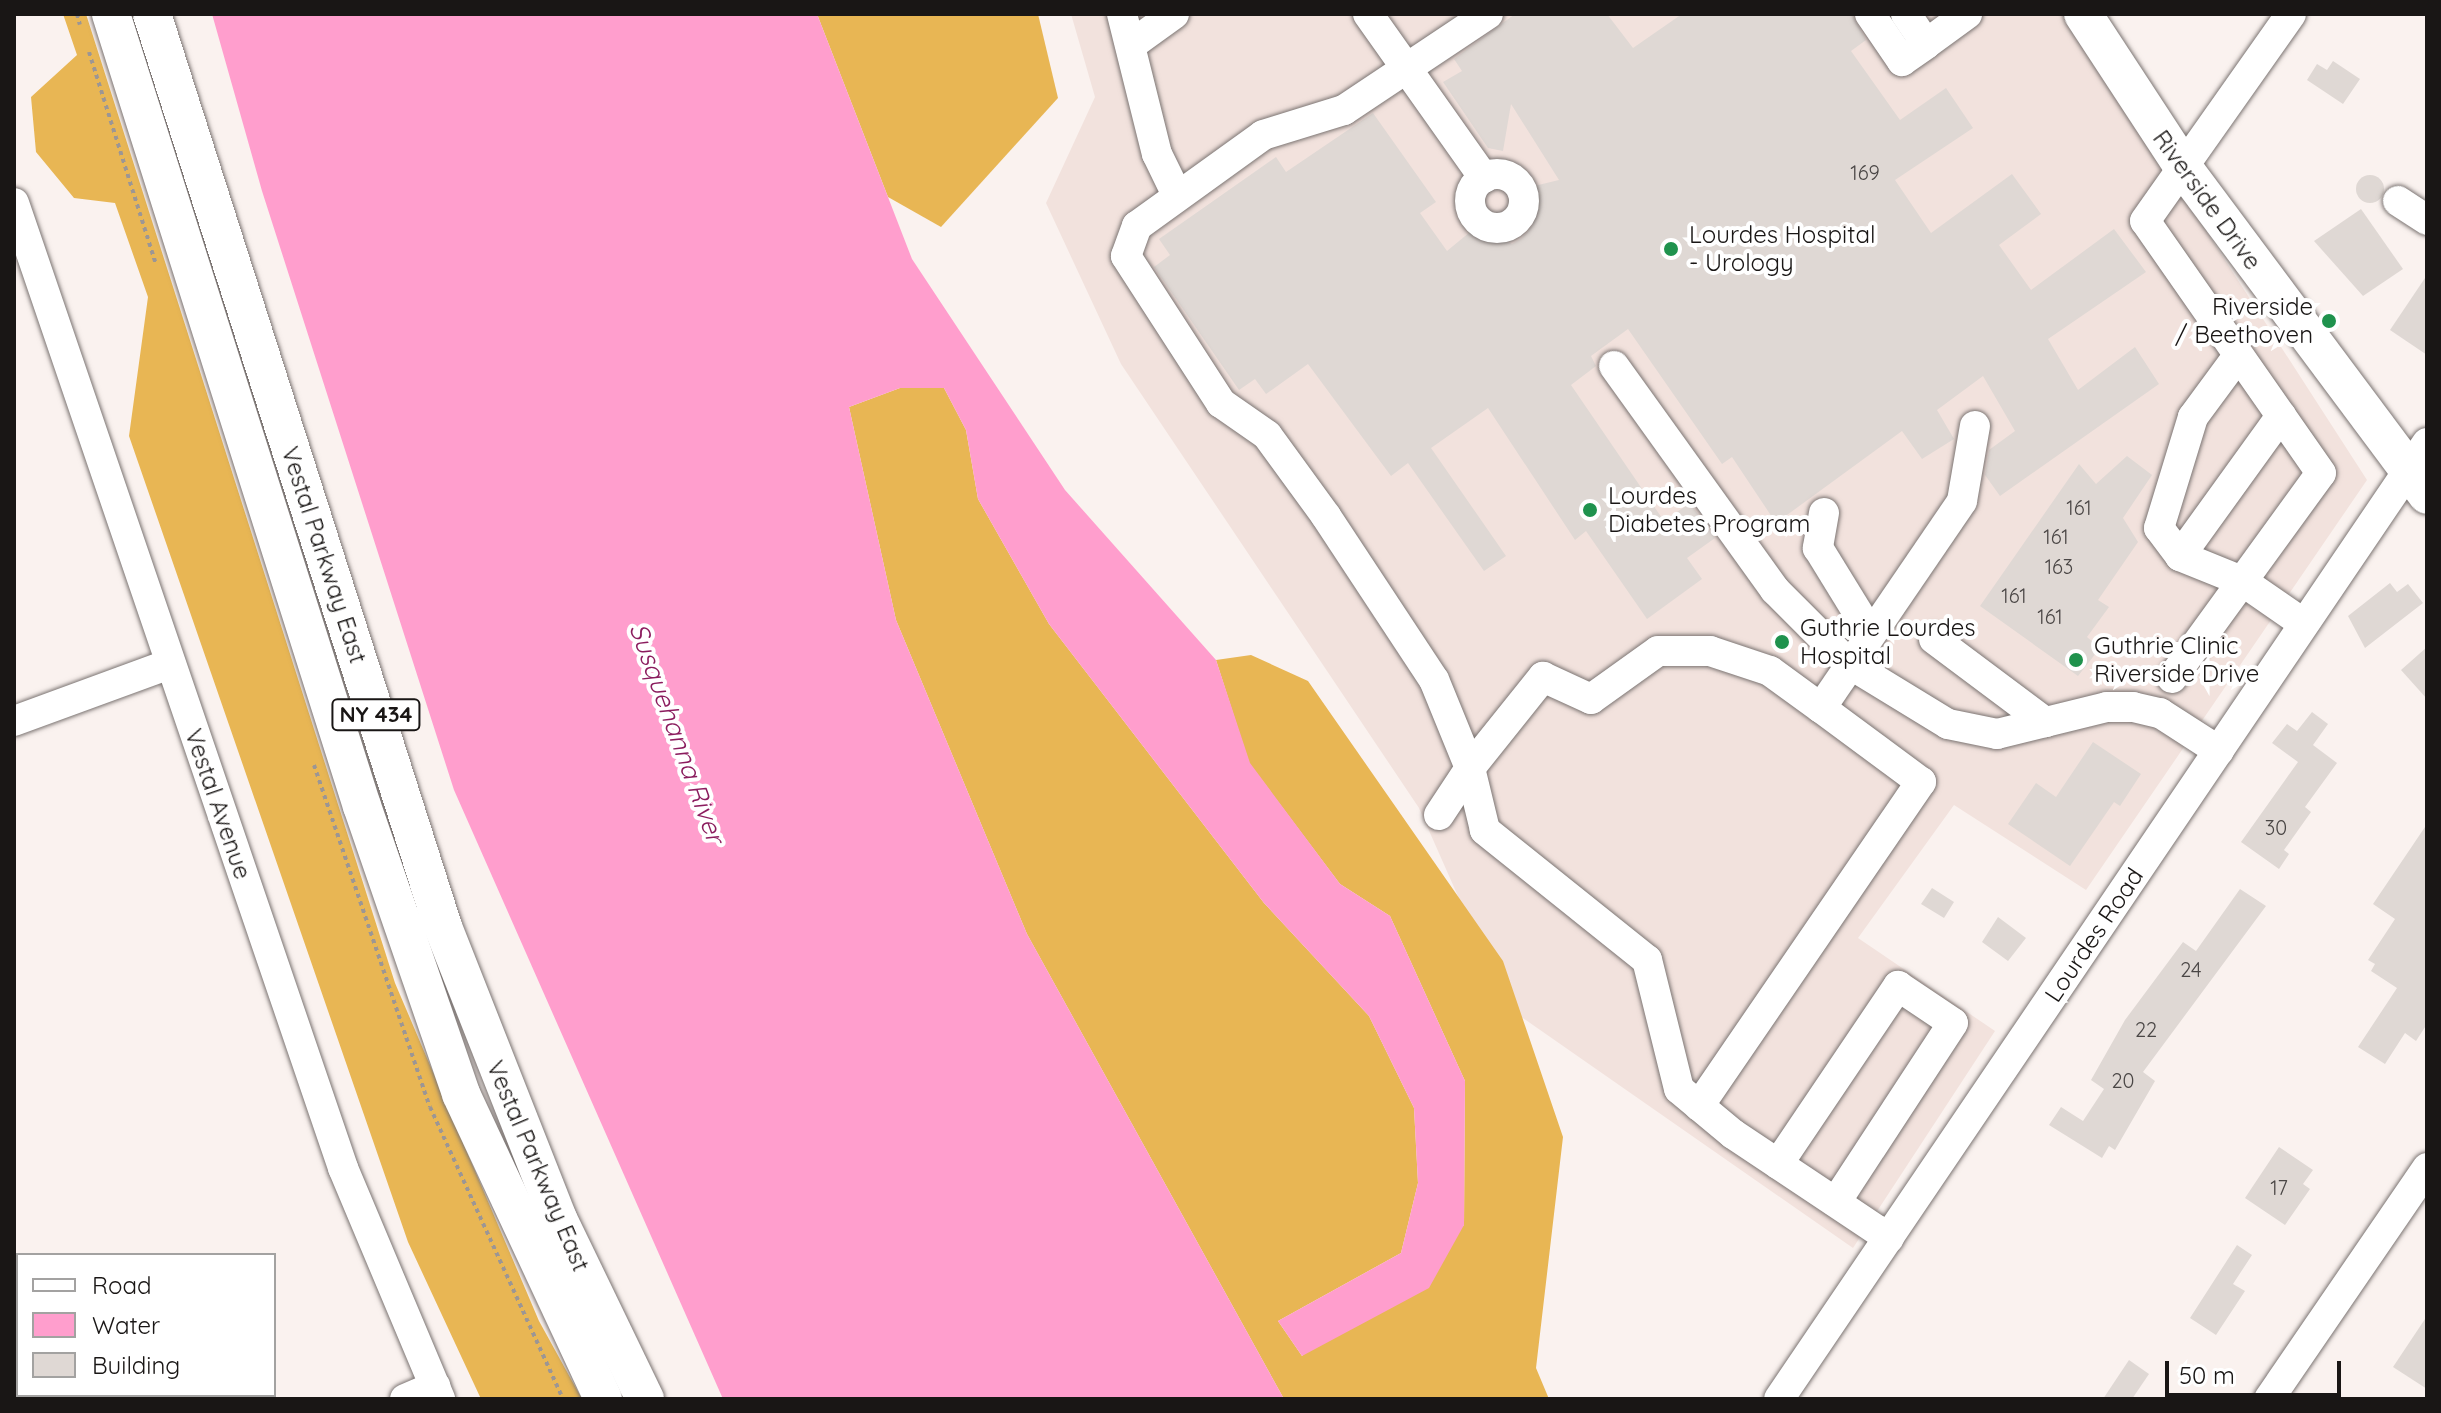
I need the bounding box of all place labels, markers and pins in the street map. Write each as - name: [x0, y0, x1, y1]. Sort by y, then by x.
- place label: Lourdes Hospital - Urology: [1689, 221, 1875, 277]
- marker: Lourdes Hospital - Urology: [1660, 238, 1682, 260]
- place label: Riverside / Beethoven: [2175, 293, 2313, 349]
- marker: Riverside / Beethoven: [2320, 312, 2338, 330]
- place label: Lourdes Diabetes Program: [1608, 482, 1810, 538]
- marker: Lourdes Diabetes Program: [1579, 499, 1601, 521]
- place label: Guthrie Lourdes Hospital: [1800, 614, 1976, 670]
- marker: Guthrie Lourdes Hospital: [1771, 631, 1793, 653]
- place label: Guthrie Clinic Riverside Drive: [2094, 632, 2259, 688]
- marker: Guthrie Clinic Riverside Drive: [2065, 649, 2087, 671]

